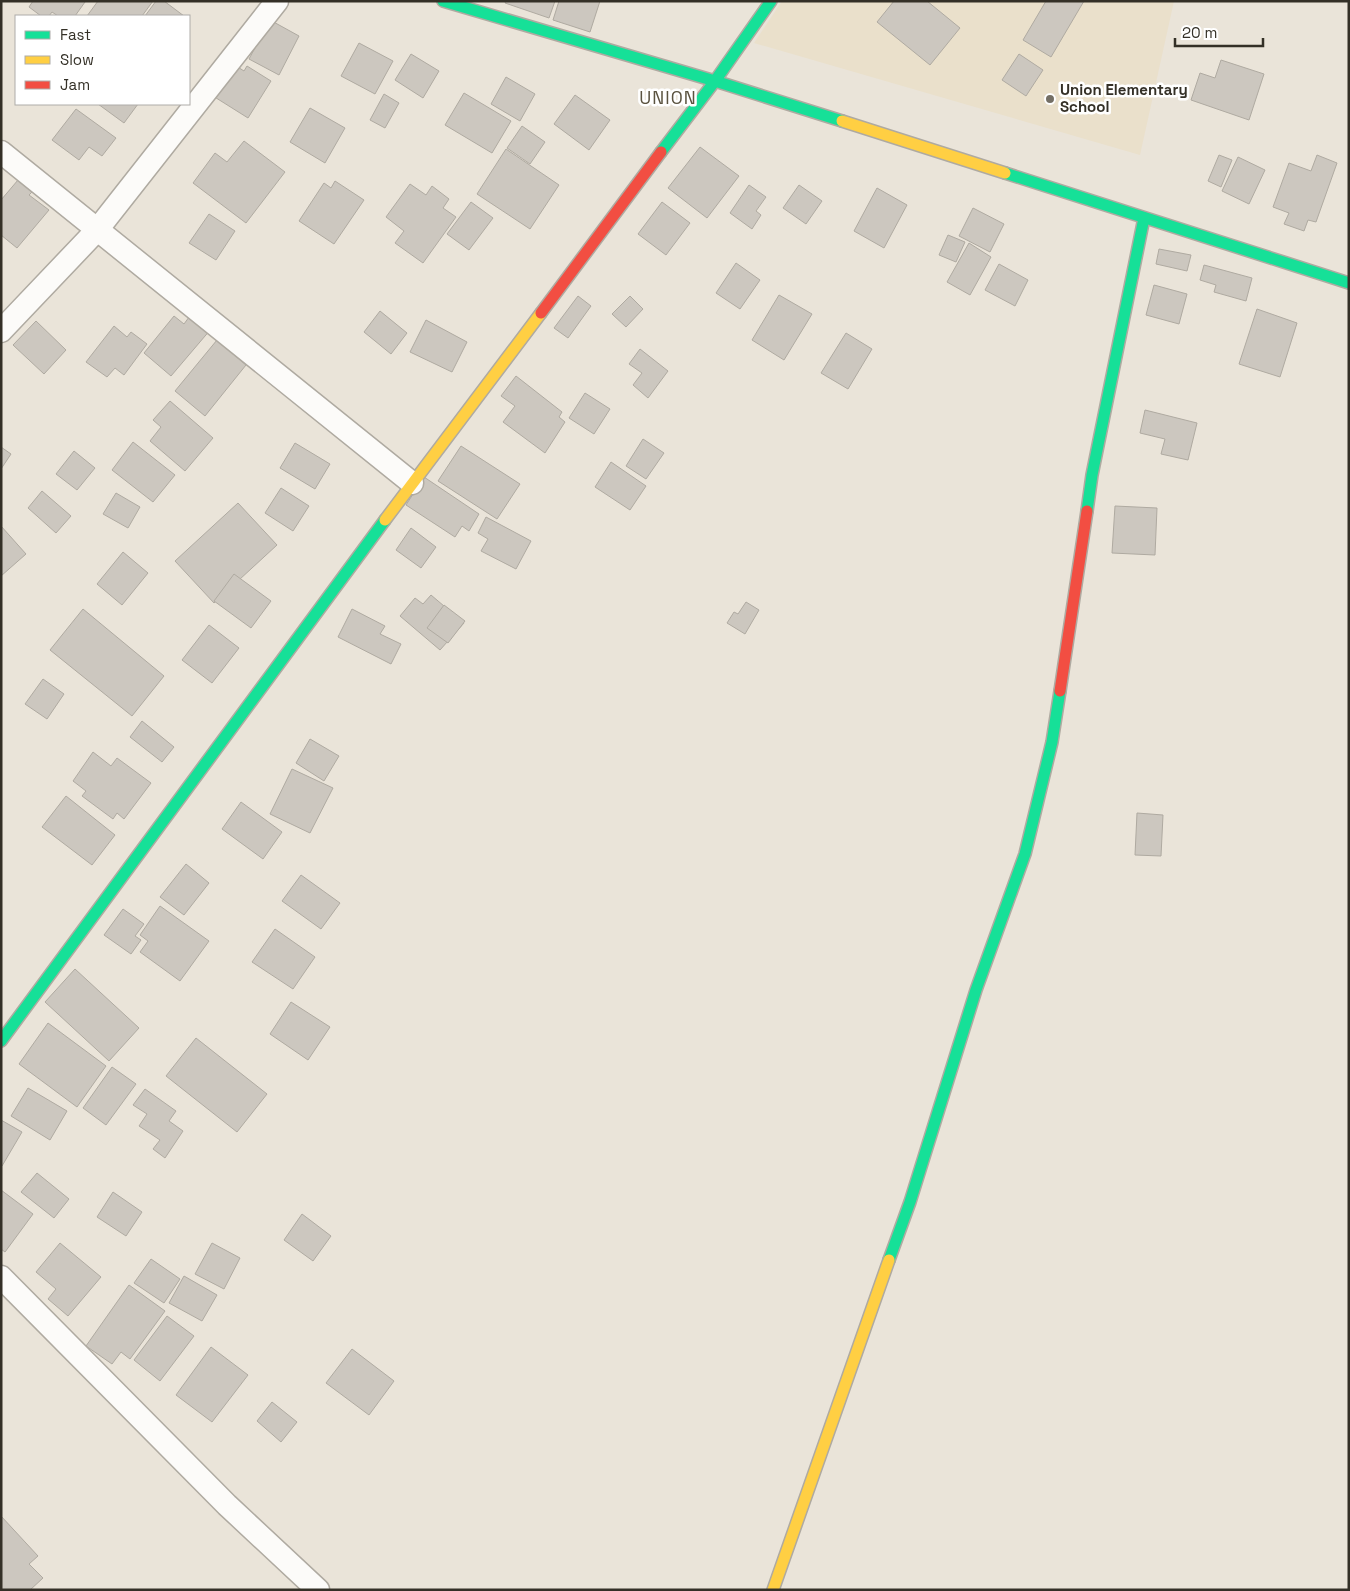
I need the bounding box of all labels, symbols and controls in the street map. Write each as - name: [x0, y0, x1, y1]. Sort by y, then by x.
- legend: [15, 15, 190, 105]
- scale bar: [1175, 15, 1262, 47]
- text: 20 m: [1182, 23, 1217, 42]
- text: Fast: [60, 25, 91, 44]
- text: Slow: [60, 50, 94, 69]
- text: Jam: [60, 75, 90, 94]
- place label: Union Elementary School: [1060, 80, 1188, 116]
- district label: UNION: [639, 86, 697, 109]
- marker: Union Elementary School: [1044, 93, 1056, 105]

